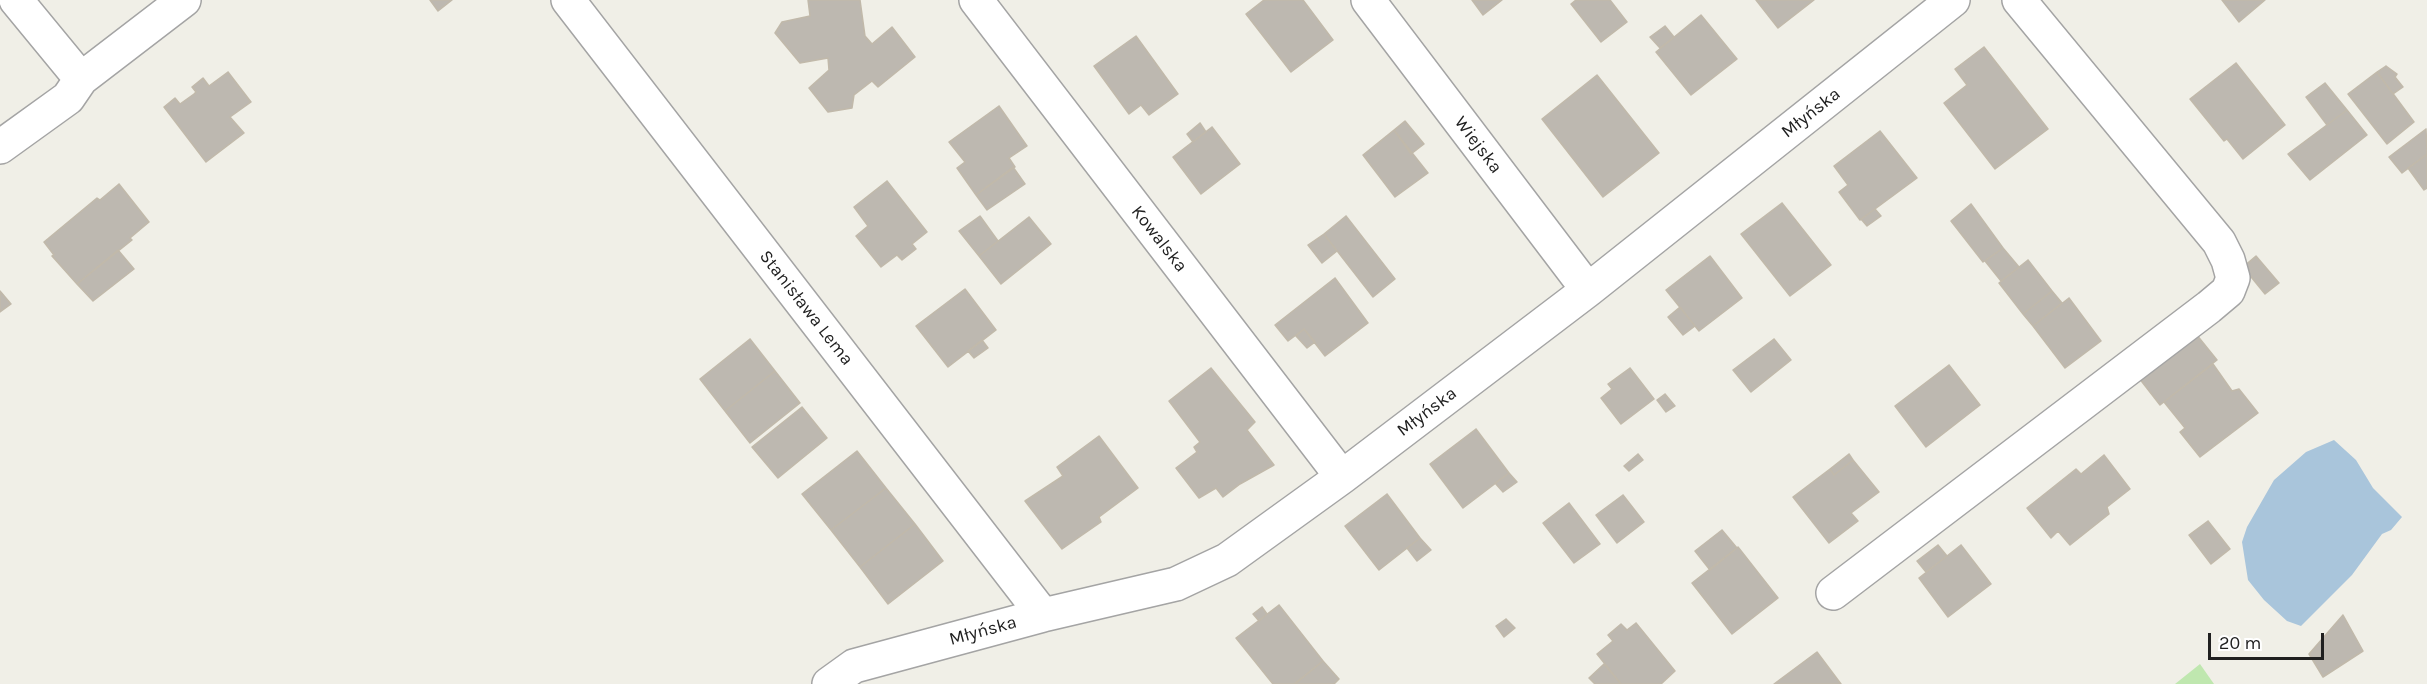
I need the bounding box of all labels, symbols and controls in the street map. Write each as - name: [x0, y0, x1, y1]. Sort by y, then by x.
- street label: Młyńska: [1777, 83, 1845, 143]
- street label: Wiejska: [1450, 112, 1506, 178]
- street label: Kowalska: [1126, 202, 1192, 276]
- street label: Stanisława Lema: [754, 246, 858, 370]
- street label: Młyńska: [1393, 383, 1461, 441]
- street label: Młyńska: [947, 612, 1019, 650]
- scale bar: [2211, 621, 2326, 659]
- text: 20 m: [2219, 632, 2261, 654]

